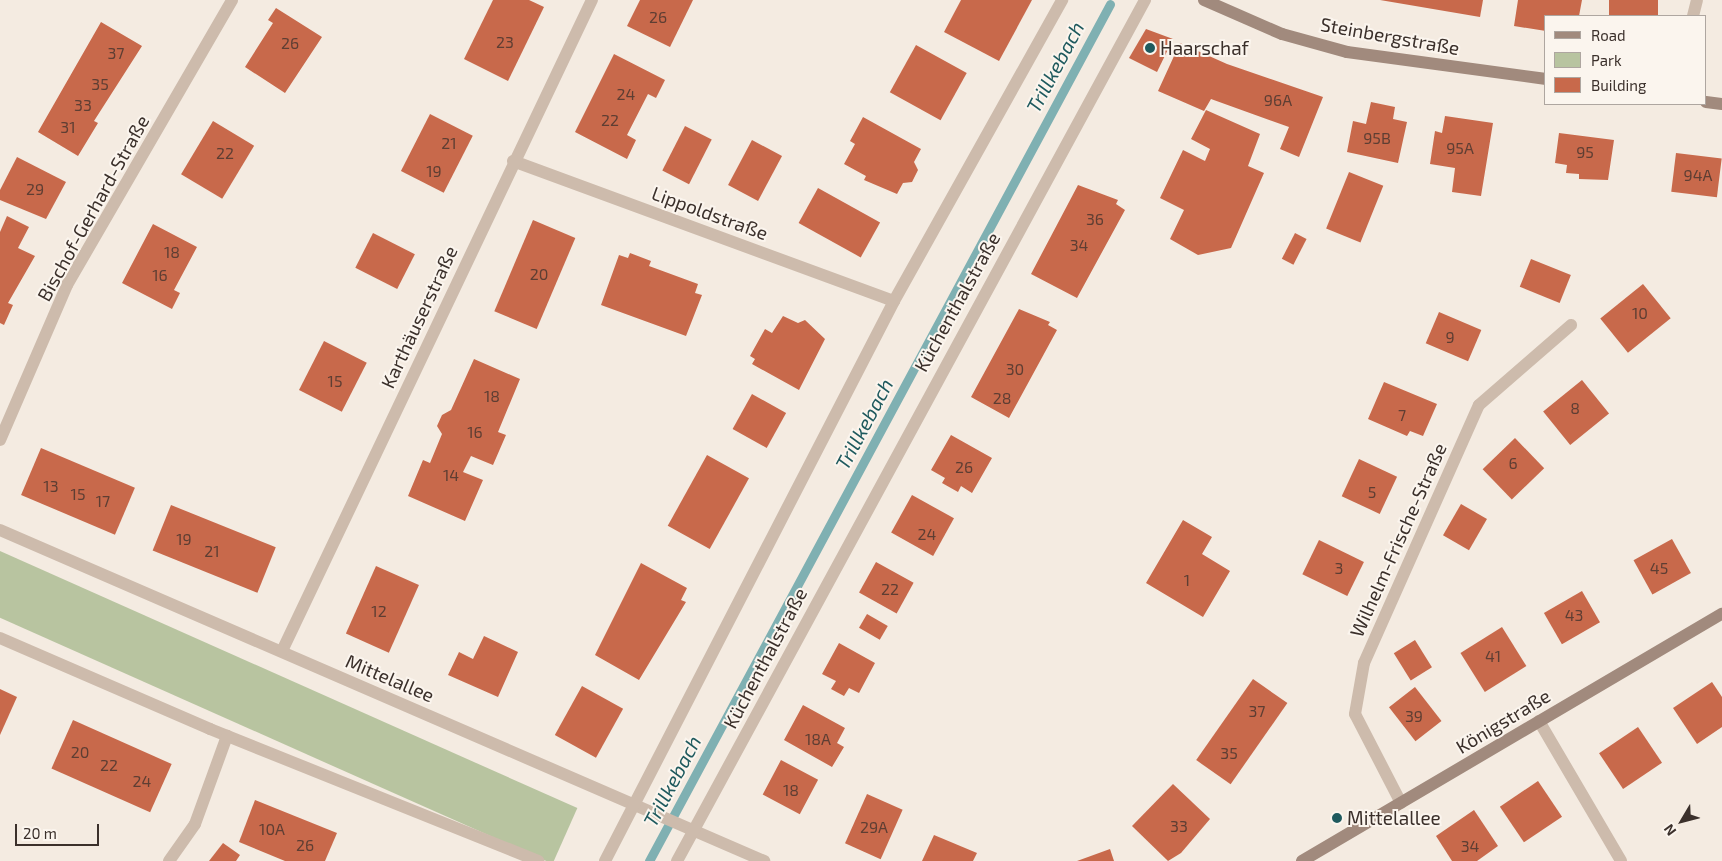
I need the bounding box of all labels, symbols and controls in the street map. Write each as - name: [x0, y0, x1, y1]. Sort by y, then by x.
- house number: 26: [649, 7, 667, 27]
- street label: Steinbergstraße: [1319, 13, 1461, 59]
- legend: [1544, 15, 1707, 105]
- water label: Trillkebach: [1021, 17, 1089, 117]
- text: Road: [1591, 26, 1626, 44]
- house number: 23: [496, 32, 514, 52]
- house number: 26: [281, 33, 299, 53]
- place label: Haarschaf: [1160, 37, 1249, 59]
- marker: Haarschaf: [1144, 42, 1156, 54]
- house number: 37: [107, 43, 125, 63]
- text: Park: [1591, 51, 1622, 69]
- house number: 35: [91, 74, 109, 94]
- text: Building: [1591, 76, 1646, 94]
- house number: 24: [617, 84, 635, 104]
- house number: 96A: [1264, 90, 1292, 110]
- house number: 33: [74, 95, 92, 115]
- house number: 22: [601, 110, 619, 130]
- street label: Bischof-Gerhard-Straße: [32, 111, 154, 305]
- house number: 31: [60, 117, 76, 137]
- house number: 95B: [1363, 128, 1391, 148]
- house number: 21: [441, 133, 457, 153]
- house number: 95A: [1446, 138, 1474, 158]
- house number: 95: [1576, 142, 1594, 162]
- house number: 22: [216, 143, 234, 163]
- house number: 19: [426, 161, 442, 181]
- house number: 94A: [1684, 165, 1712, 185]
- house number: 29: [26, 179, 44, 199]
- street label: Lippoldstraße: [649, 181, 771, 245]
- house number: 36: [1086, 209, 1104, 229]
- street label: Küchenthalstraße: [909, 228, 1005, 376]
- house number: 34: [1070, 235, 1088, 255]
- house number: 18: [164, 242, 180, 262]
- street label: Karthäuserstraße: [376, 242, 462, 392]
- house number: 20: [530, 264, 548, 284]
- house number: 16: [152, 265, 168, 285]
- house number: 10: [1632, 303, 1648, 323]
- house number: 9: [1445, 327, 1455, 347]
- house number: 30: [1006, 359, 1024, 379]
- house number: 15: [328, 371, 342, 391]
- water label: Trillkebach: [830, 374, 898, 474]
- house number: 18: [484, 386, 500, 406]
- house number: 28: [993, 388, 1011, 408]
- house number: 8: [1570, 398, 1580, 418]
- house number: 7: [1398, 405, 1406, 425]
- house number: 16: [467, 422, 483, 442]
- street label: Wilhelm-Frische-Straße: [1345, 439, 1451, 641]
- house number: 6: [1508, 453, 1518, 473]
- house number: 26: [955, 457, 973, 477]
- house number: 14: [443, 465, 459, 485]
- house number: 13: [43, 476, 59, 496]
- house number: 5: [1368, 482, 1376, 502]
- house number: 15: [71, 484, 85, 504]
- house number: 17: [96, 491, 110, 511]
- house number: 24: [918, 524, 936, 544]
- house number: 19: [176, 529, 192, 549]
- house number: 21: [204, 541, 220, 561]
- house number: 3: [1335, 558, 1343, 578]
- house number: 45: [1650, 558, 1668, 578]
- house number: 1: [1184, 570, 1190, 590]
- house number: 22: [881, 579, 899, 599]
- street label: Küchenthalstraße: [718, 584, 812, 732]
- house number: 12: [371, 601, 387, 621]
- house number: 43: [1565, 605, 1583, 625]
- house number: 41: [1485, 646, 1501, 666]
- street label: Mittelallee: [342, 649, 438, 707]
- street label: Königstraße: [1452, 684, 1554, 758]
- house number: 37: [1248, 701, 1266, 721]
- house number: 39: [1405, 706, 1423, 726]
- house number: 18A: [805, 729, 831, 749]
- water label: Trillkebach: [638, 731, 706, 831]
- house number: 20: [71, 742, 89, 762]
- house number: 35: [1220, 743, 1238, 763]
- house number: 22: [100, 755, 118, 775]
- house number: 24: [133, 771, 151, 791]
- house number: 18: [783, 780, 799, 800]
- north arrow: [1657, 796, 1707, 846]
- place label: Mittelallee: [1347, 807, 1441, 829]
- marker: Mittelallee: [1331, 812, 1343, 824]
- scale bar: [18, 814, 101, 846]
- house number: 33: [1170, 816, 1188, 836]
- house number: 29A: [860, 817, 888, 837]
- house number: 10A: [259, 819, 285, 839]
- text: N: [1660, 821, 1679, 839]
- text: 20 m: [23, 824, 57, 842]
- house number: 26: [296, 835, 314, 855]
- house number: 34: [1461, 836, 1479, 856]

